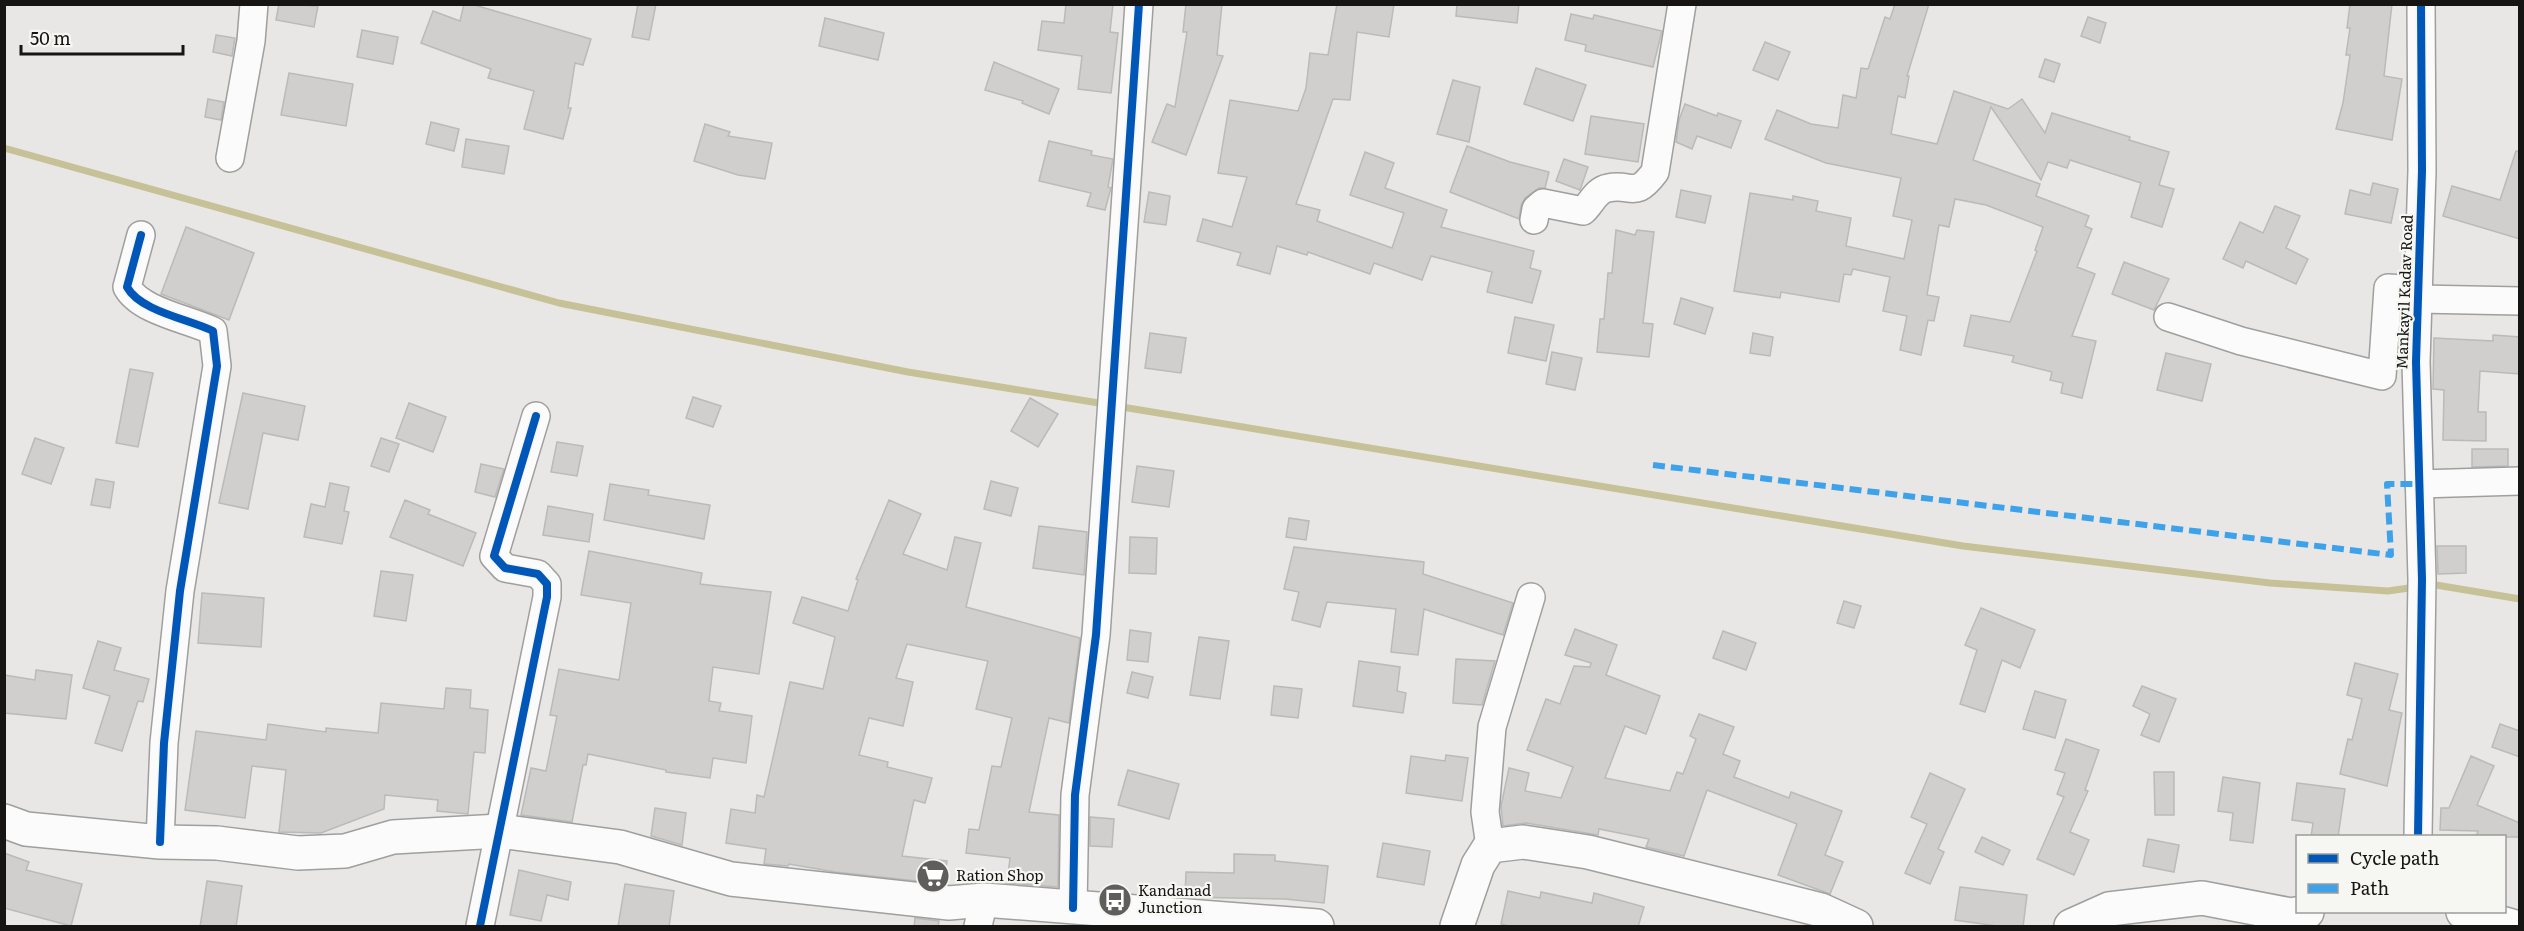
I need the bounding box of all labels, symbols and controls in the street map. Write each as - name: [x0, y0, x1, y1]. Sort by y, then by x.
- scale bar: [21, 18, 183, 56]
- text: 50 m: [30, 24, 71, 51]
- street label: Mankayil Kadav Road: [2389, 214, 2418, 370]
- legend: [2296, 835, 2506, 913]
- text: Cycle path: [2350, 844, 2439, 871]
- supermarket icon: Ration Shop: [915, 858, 951, 894]
- place label: Ration Shop: [956, 863, 1044, 886]
- text: Path: [2350, 874, 2389, 901]
- place label: Kandanad Junction: [1138, 878, 1211, 918]
- bus stop icon: Kandanad Junction: [1097, 882, 1133, 918]

